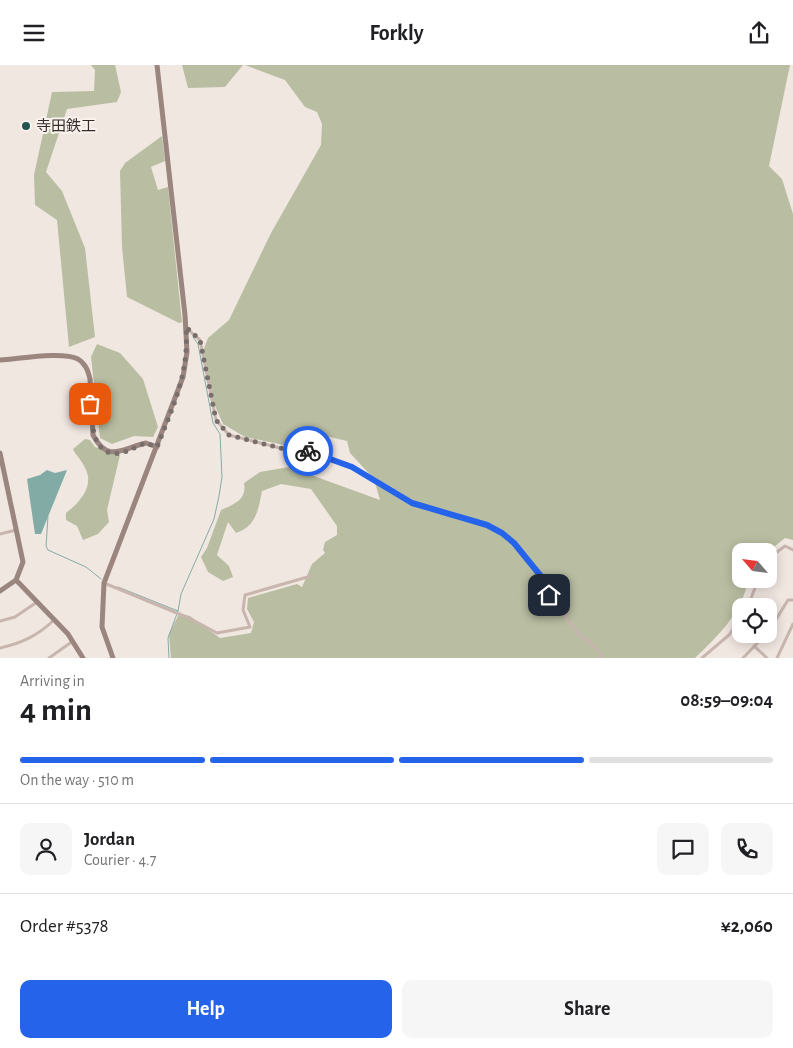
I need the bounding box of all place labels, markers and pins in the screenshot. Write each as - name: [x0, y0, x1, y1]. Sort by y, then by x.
- place label: 寺田鉄工: [36, 118, 96, 134]
- marker: 寺田鉄工: [20, 120, 32, 132]
- pin: [69, 383, 111, 425]
- pin: [528, 574, 570, 616]

